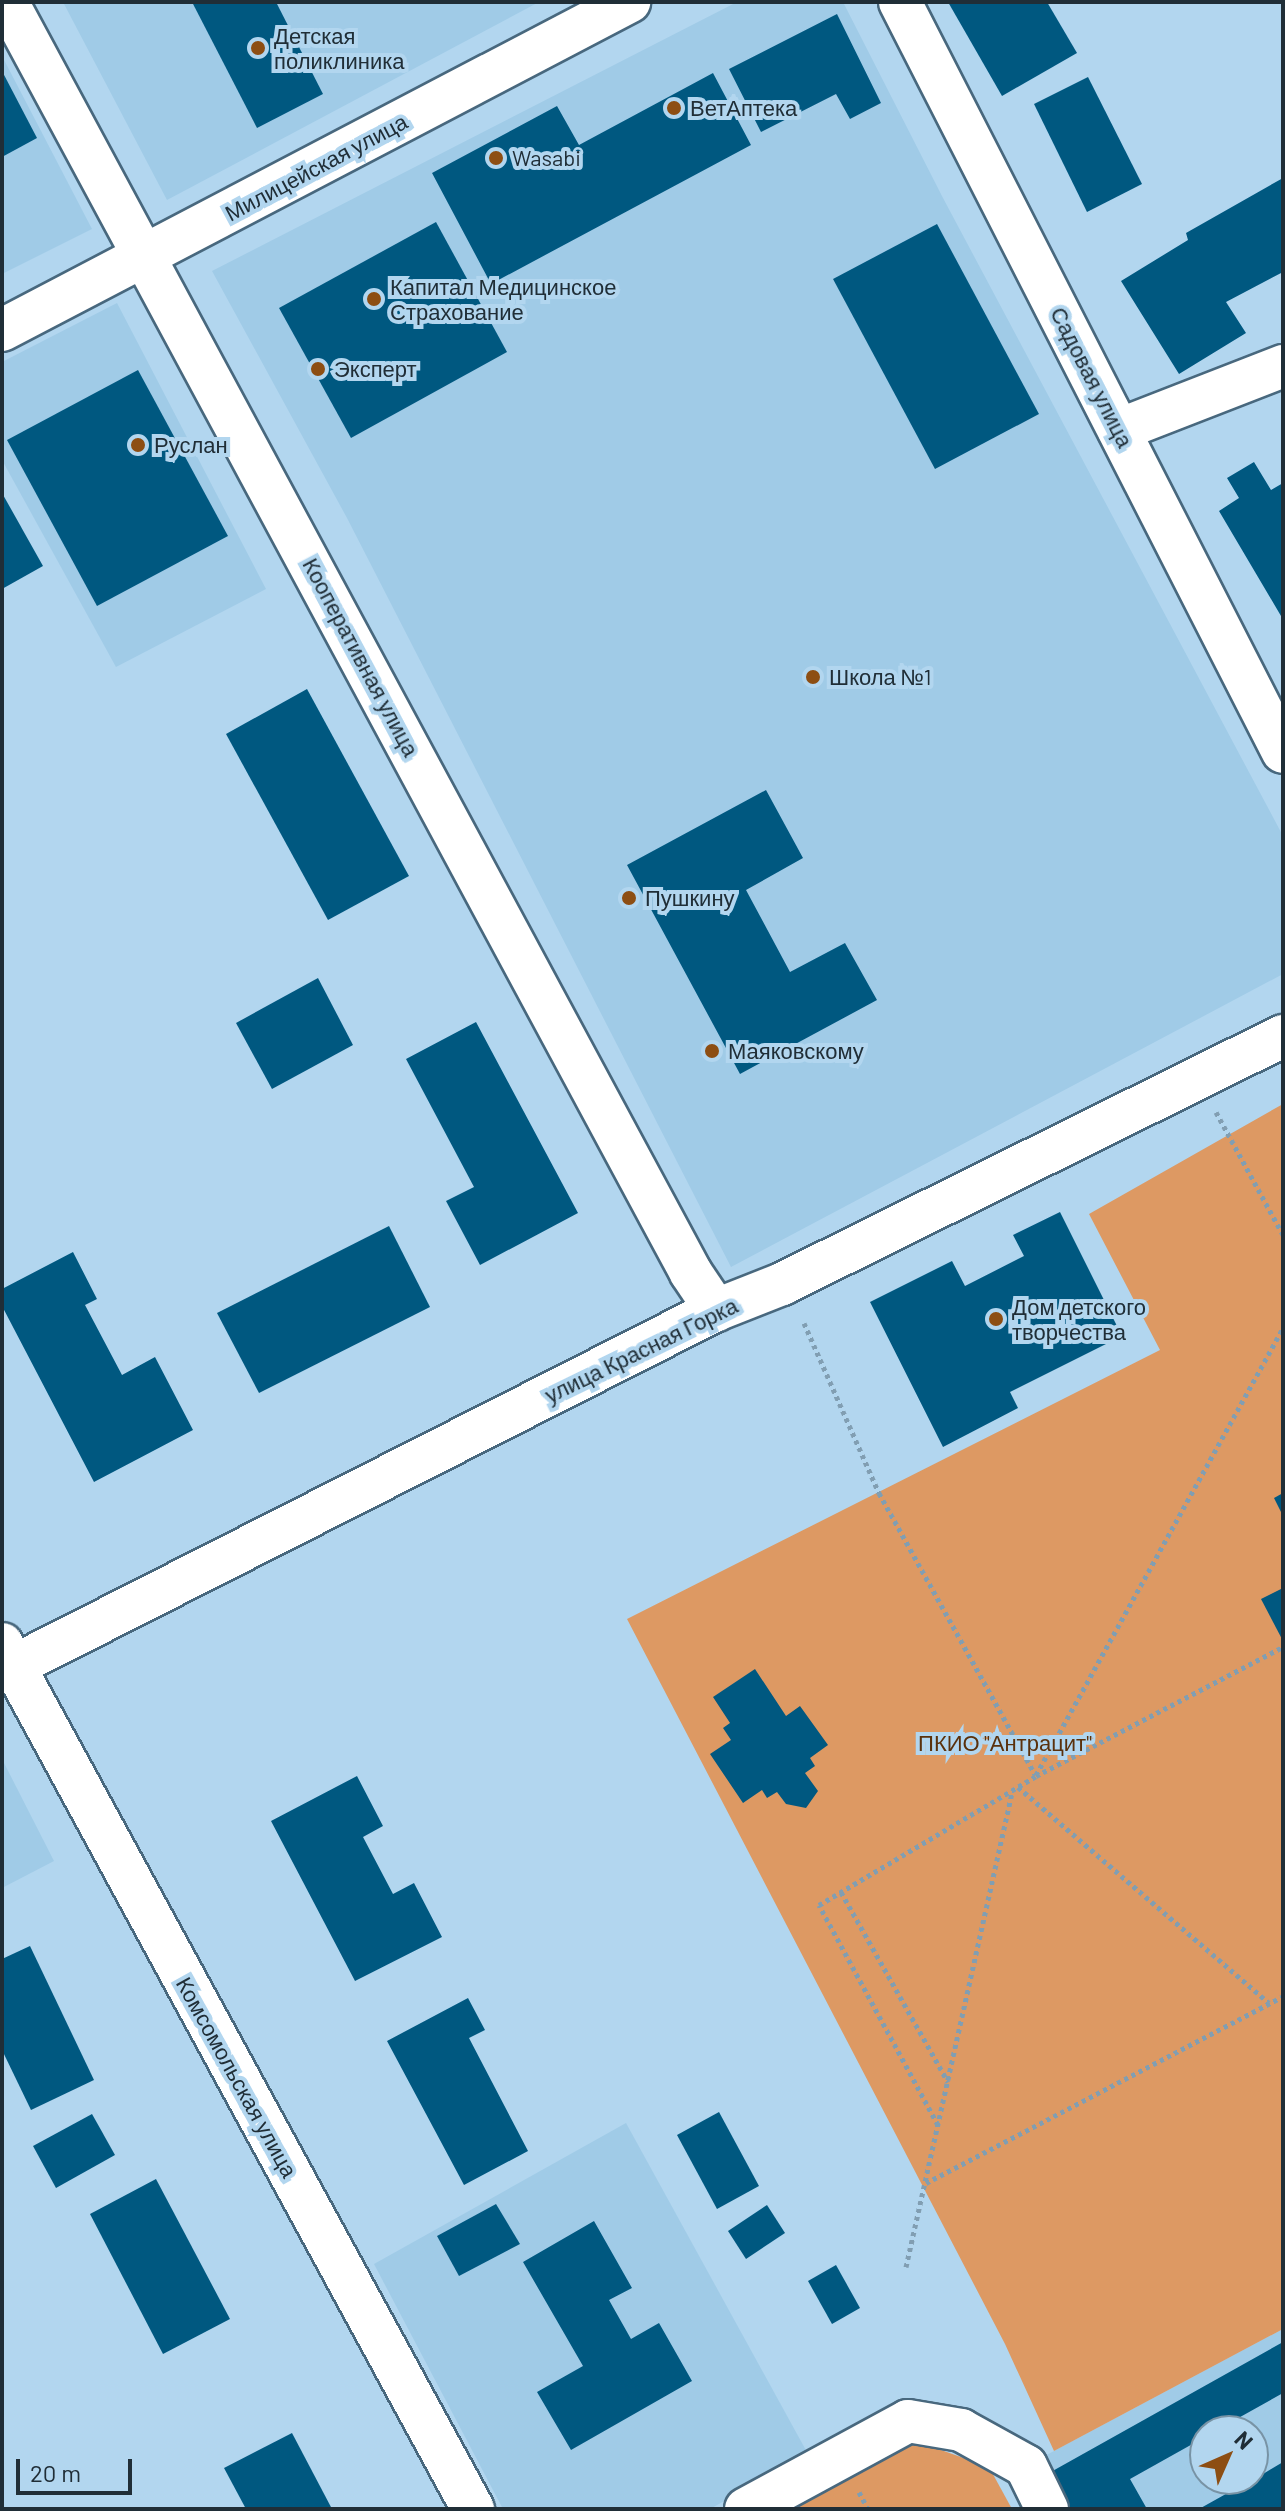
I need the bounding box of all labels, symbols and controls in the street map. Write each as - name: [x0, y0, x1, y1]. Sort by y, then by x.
- place label: Детская поликлиника: [274, 22, 405, 74]
- marker: Детская поликлиника: [249, 39, 267, 57]
- place label: ВетАптека: [690, 95, 797, 121]
- marker: ВетАптека: [665, 99, 683, 117]
- street label: Милицейская улица: [220, 108, 412, 226]
- place label: Wasabi: [512, 145, 581, 171]
- marker: Wasabi: [487, 149, 505, 167]
- place label: Капитал Медицинское Страхование: [390, 273, 616, 324]
- marker: Капитал Медицинское Страхование: [365, 290, 383, 308]
- street label: Садовая улица: [1045, 302, 1139, 452]
- place label: Эксперт: [334, 356, 417, 382]
- marker: Эксперт: [309, 360, 327, 378]
- place label: Руслан: [154, 432, 228, 458]
- marker: Руслан: [129, 436, 147, 454]
- street label: Кооперативная улица: [298, 553, 424, 761]
- place label: Школа №1: [829, 664, 932, 690]
- marker: Школа №1: [804, 668, 822, 686]
- place label: Пушкину: [645, 885, 735, 911]
- marker: Пушкину: [620, 889, 638, 907]
- place label: Маяковскому: [728, 1038, 864, 1064]
- marker: Маяковскому: [703, 1042, 721, 1060]
- street label: улица Красная Горка: [540, 1292, 742, 1408]
- place label: Дом детского творчества: [1012, 1293, 1146, 1344]
- marker: Дом детского творчества: [987, 1310, 1005, 1328]
- park label: ПКИО "Антрацит": [918, 1730, 1092, 1756]
- street label: Комсомольская улица: [171, 1972, 303, 2182]
- north arrow: [1189, 2415, 1269, 2495]
- text: N: [1230, 2425, 1259, 2454]
- scale bar: [20, 2443, 136, 2493]
- text: 20 m: [30, 2458, 81, 2487]

